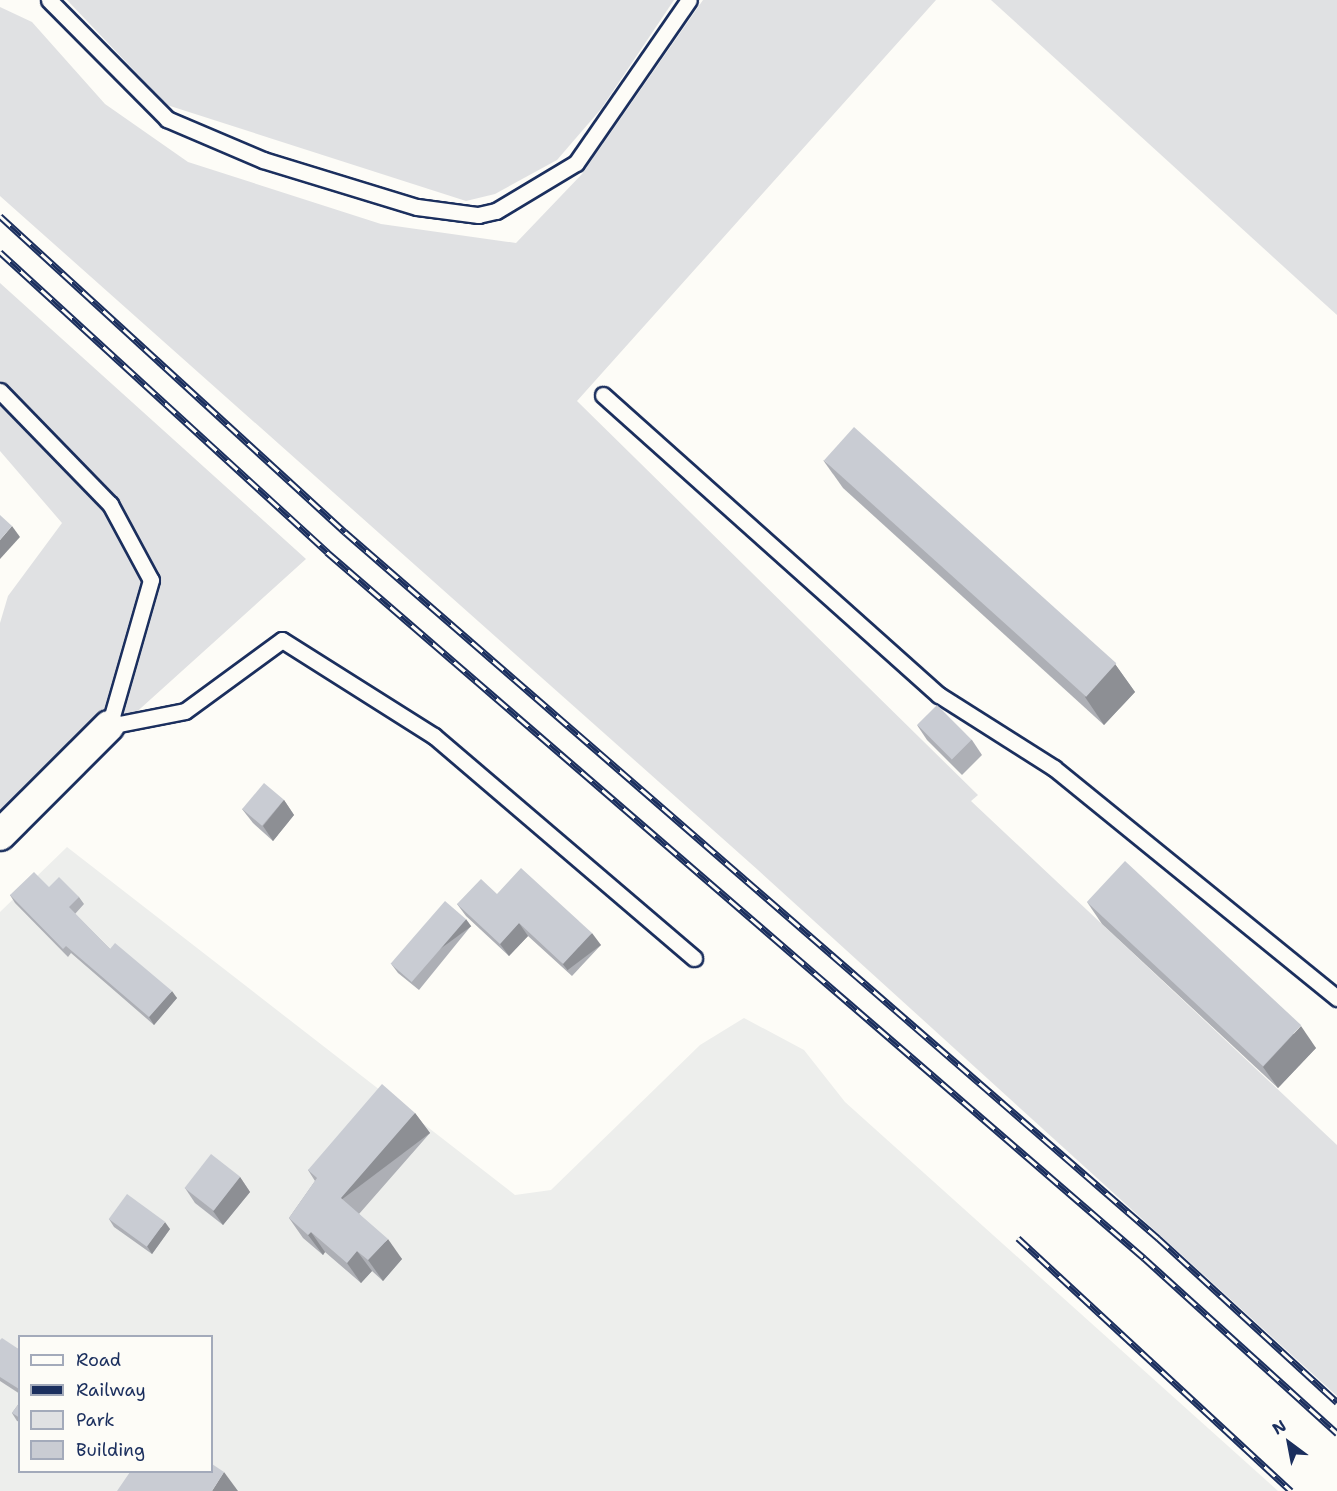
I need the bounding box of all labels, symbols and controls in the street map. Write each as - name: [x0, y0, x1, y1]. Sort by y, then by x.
- legend: [18, 1335, 213, 1473]
- text: Road: [76, 1348, 121, 1372]
- text: Railway: [76, 1378, 146, 1402]
- text: Park: [76, 1408, 115, 1432]
- north arrow: [1259, 1413, 1319, 1473]
- text: N: [1268, 1415, 1290, 1440]
- text: Building: [76, 1438, 145, 1462]

